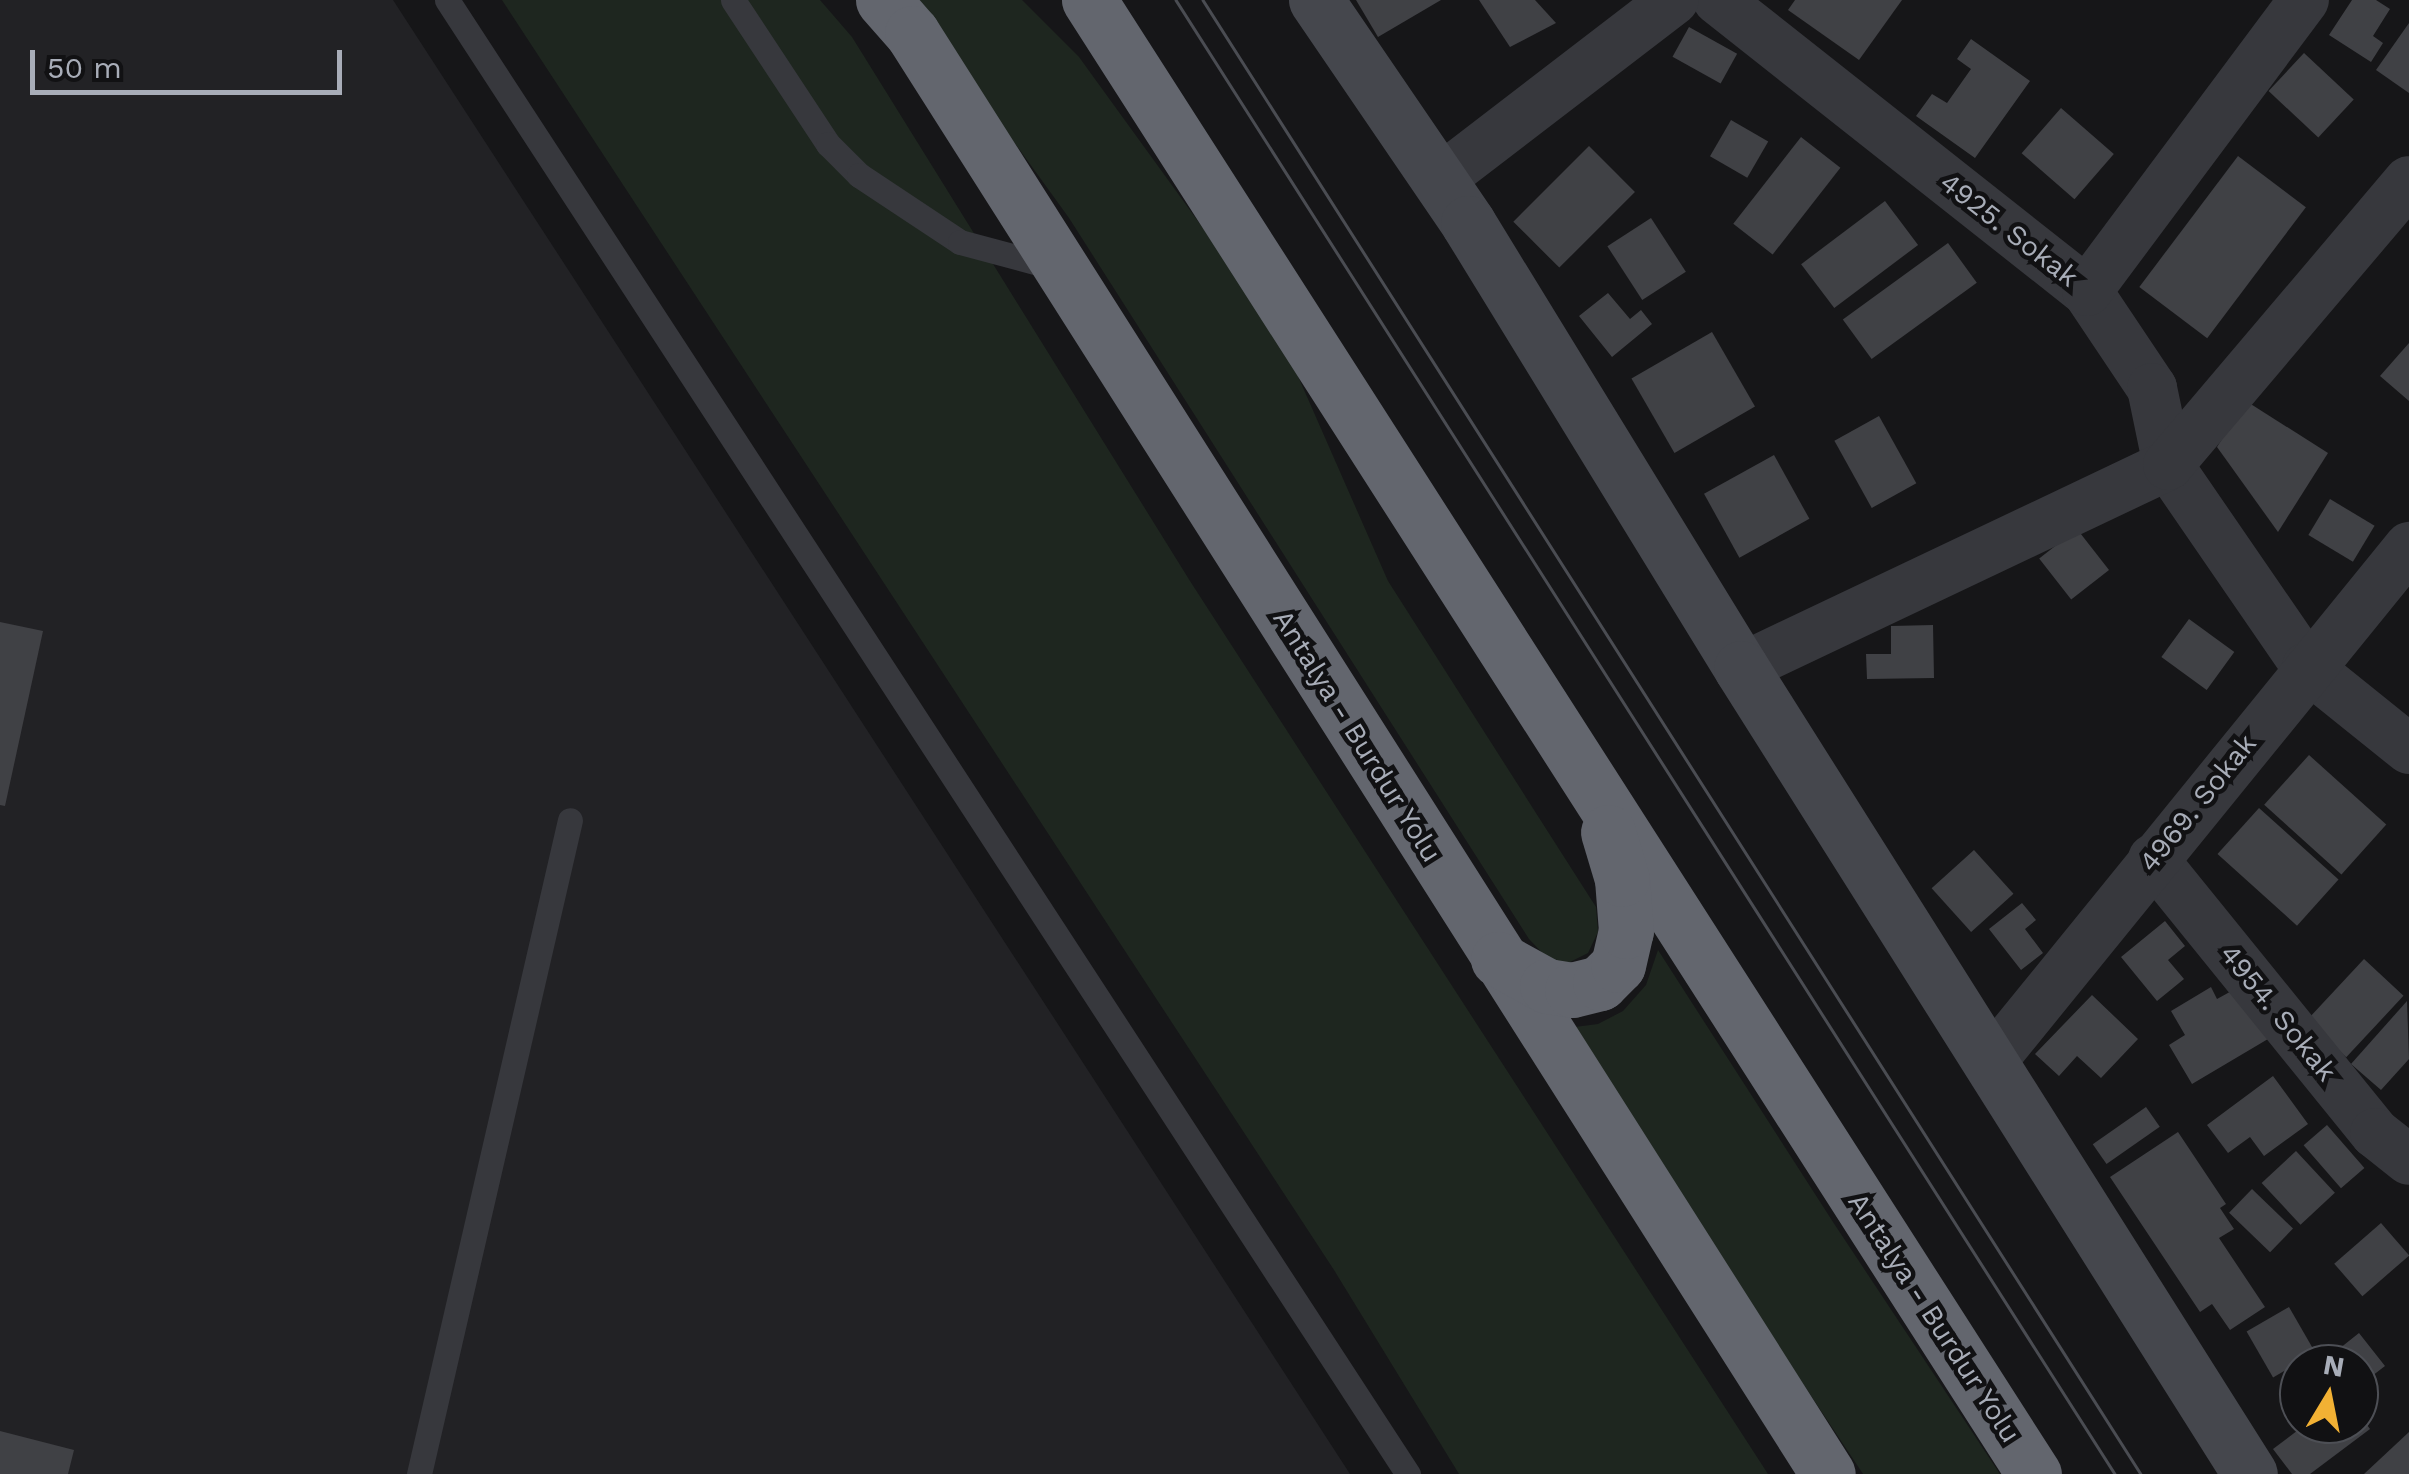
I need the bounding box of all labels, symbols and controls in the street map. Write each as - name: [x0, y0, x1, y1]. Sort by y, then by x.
- scale bar: [35, 30, 348, 92]
- text: 50 m: [47, 50, 122, 85]
- street label: 4925. Sokak: [1933, 166, 2085, 294]
- street label: Antalya - Burdur Yolu: [1265, 603, 1449, 869]
- street label: 4969. Sokak: [2132, 727, 2264, 879]
- street label: 4954. Sokak: [2213, 938, 2343, 1088]
- street label: Antalya - Burdur Yolu: [1840, 1186, 2028, 1450]
- north arrow: [2279, 1344, 2379, 1444]
- text: N: [2321, 1348, 2347, 1384]

